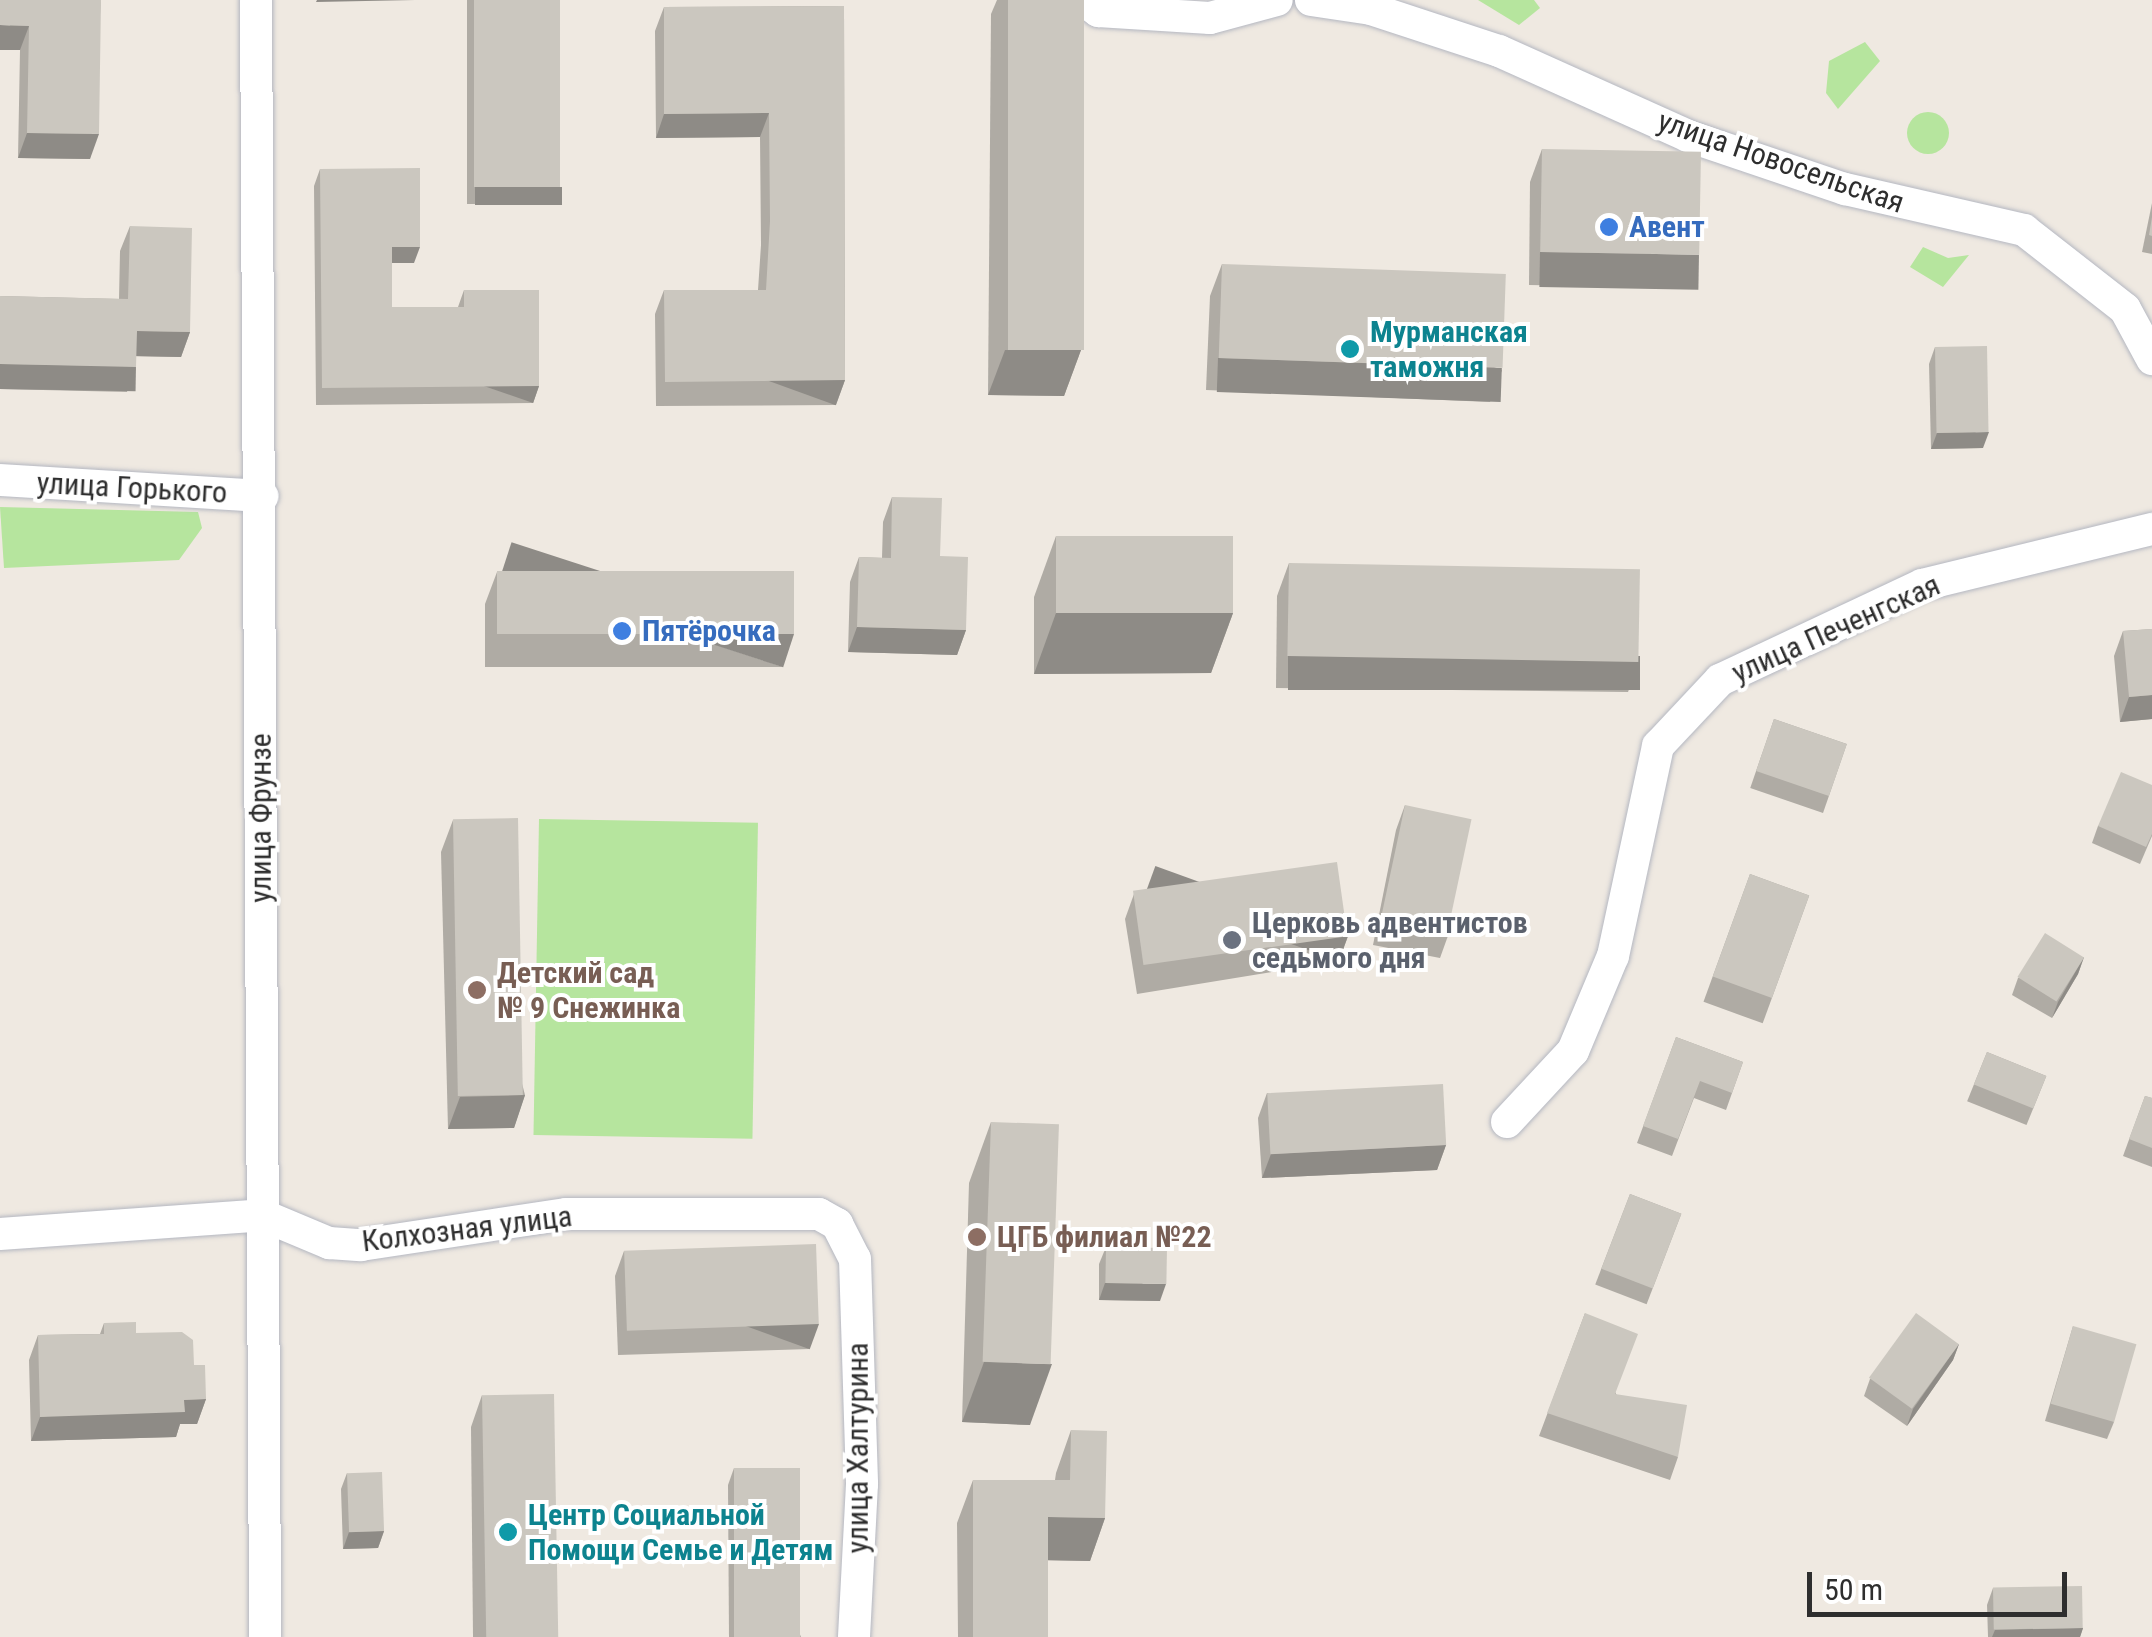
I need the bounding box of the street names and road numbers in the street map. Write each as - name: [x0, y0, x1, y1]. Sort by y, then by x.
- street label: улица Новосельская: [1653, 103, 1909, 221]
- street label: улица Горького: [36, 465, 228, 511]
- street label: улица Печенгская: [1726, 567, 1946, 691]
- street label: улица Фрунзе: [243, 733, 279, 903]
- street label: Колхозная улица: [360, 1198, 574, 1260]
- street label: улица Халтурина: [840, 1343, 876, 1553]

